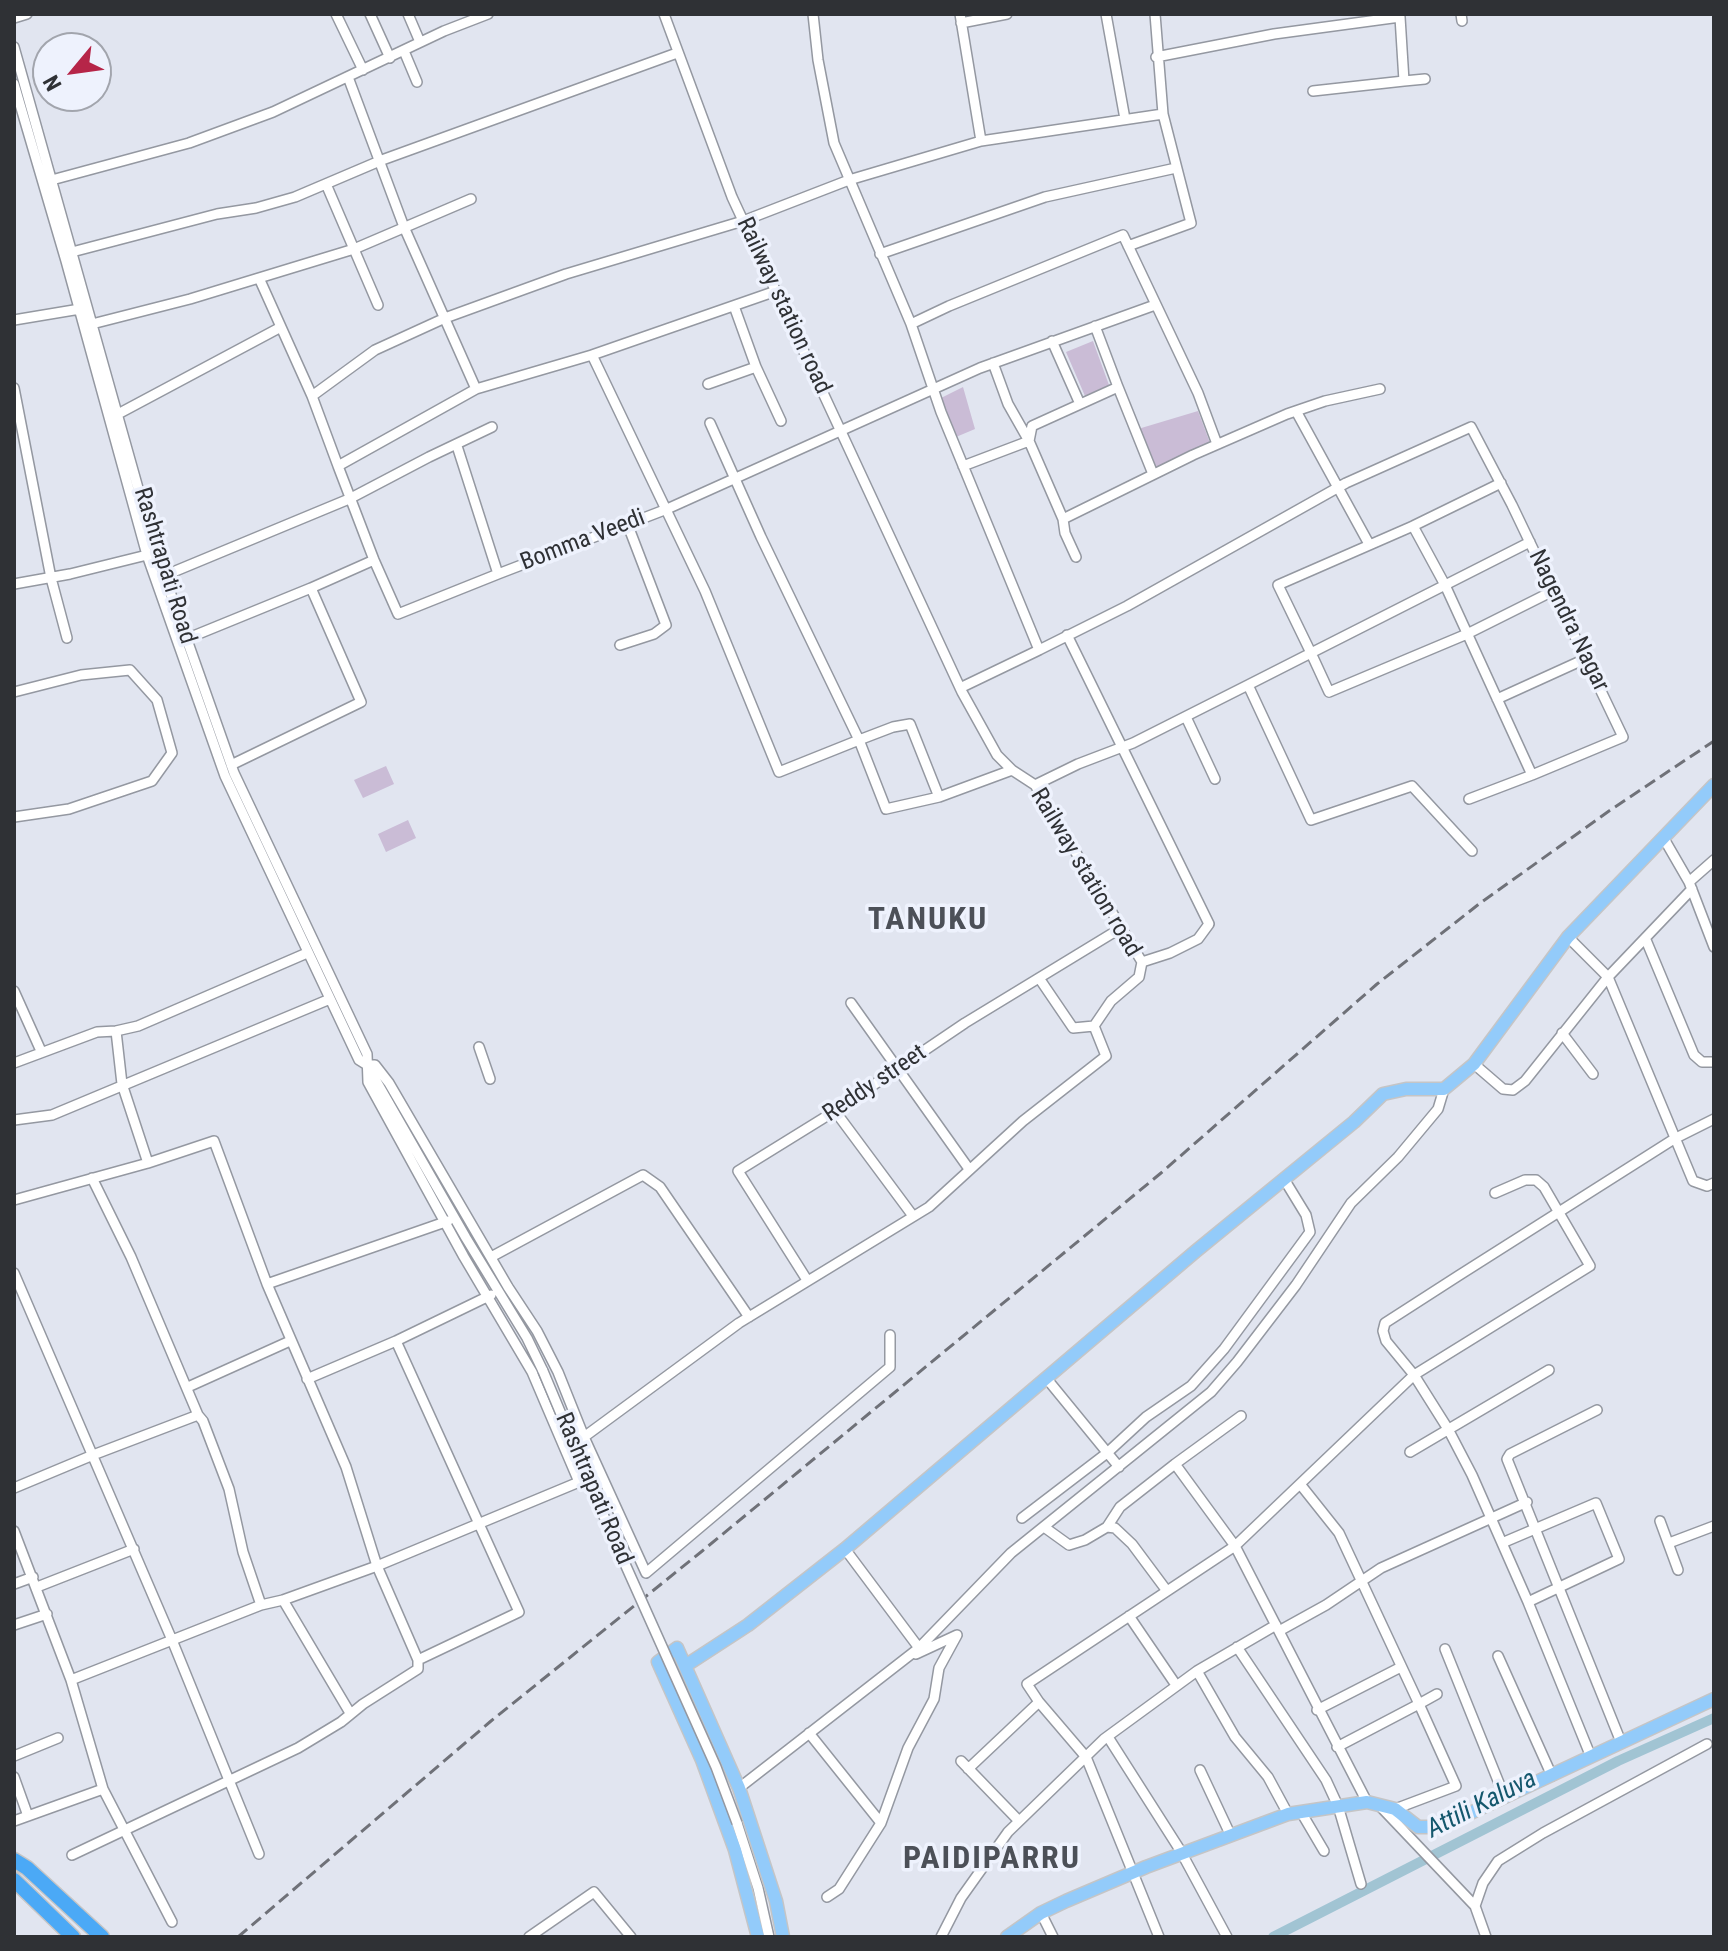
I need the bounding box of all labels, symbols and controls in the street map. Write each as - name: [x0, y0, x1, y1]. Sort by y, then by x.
- north arrow: [32, 32, 112, 112]
- text: N: [38, 71, 67, 95]
- street label: Railway station road: [729, 213, 837, 399]
- street label: Rashtrapati Road: [127, 484, 201, 648]
- street label: Bomma Veedi: [517, 504, 649, 578]
- street label: Nagendra Nagar: [1521, 546, 1615, 696]
- street label: Railway station road: [1023, 783, 1147, 963]
- district label: TANUKU: [868, 902, 988, 940]
- street label: Reddy street: [818, 1039, 932, 1129]
- street label: Rashtrapati Road: [548, 1409, 638, 1569]
- water label: Attili Kaluva: [1422, 1764, 1542, 1846]
- district label: PAIDIPARRU: [903, 1841, 1081, 1879]

